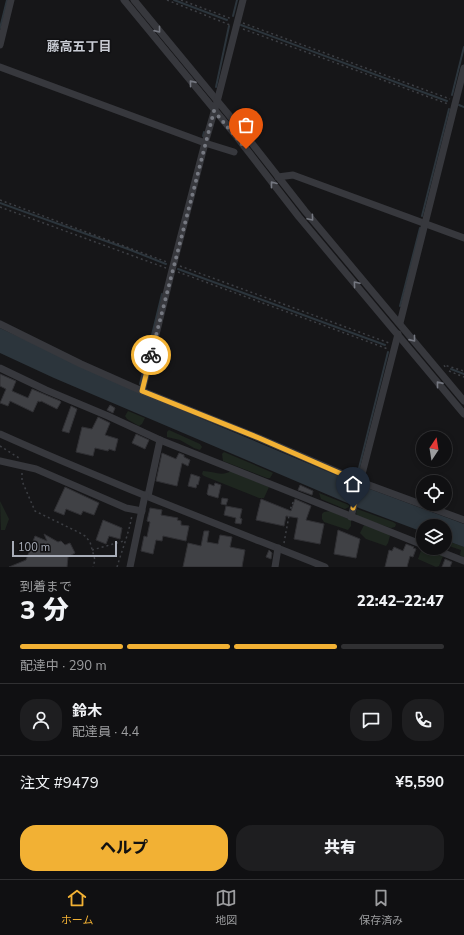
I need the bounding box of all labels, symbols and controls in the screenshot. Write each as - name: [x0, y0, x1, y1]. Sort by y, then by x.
- one-way arrow: [154, 26, 161, 33]
- district label: 藤高五丁目: [46, 38, 112, 56]
- one-way arrow: [189, 80, 196, 87]
- pin: [229, 108, 263, 149]
- icon: bag: [235, 114, 257, 136]
- one-way arrow: [271, 181, 278, 188]
- one-way arrow: [306, 213, 313, 220]
- one-way arrow: [354, 281, 361, 289]
- one-way arrow: [408, 334, 415, 341]
- courier: [131, 335, 171, 375]
- icon: bike: [140, 344, 162, 366]
- one-way arrow: [437, 381, 444, 389]
- north arrow: [416, 431, 452, 467]
- map controls: [416, 431, 452, 555]
- pin: [336, 467, 370, 508]
- icon: home: [342, 473, 364, 495]
- button: locate: [416, 475, 452, 511]
- button: layers: [416, 519, 452, 555]
- scale bar: [12, 539, 117, 558]
- text: 100 m: [18, 540, 50, 555]
- text: 到着まで: [20, 578, 72, 596]
- text: 22:42–22:47: [357, 591, 444, 611]
- text: 3 分: [20, 593, 69, 628]
- text: 配達中 · 290 m: [20, 657, 107, 675]
- button: person: [20, 699, 62, 741]
- button: chat: [350, 699, 392, 741]
- button: phone: [402, 699, 444, 741]
- text: 鈴木: [72, 701, 102, 721]
- text: 配達員 · 4.4: [72, 723, 139, 741]
- text: ¥5,590: [395, 772, 444, 792]
- text: 注文 #9479: [20, 773, 99, 793]
- button: ヘルプ: [20, 825, 228, 871]
- button: 共有: [236, 825, 444, 871]
- tab: ホーム: [61, 887, 94, 928]
- tab: 地図: [215, 887, 237, 928]
- tab: 保存済み: [359, 887, 403, 928]

